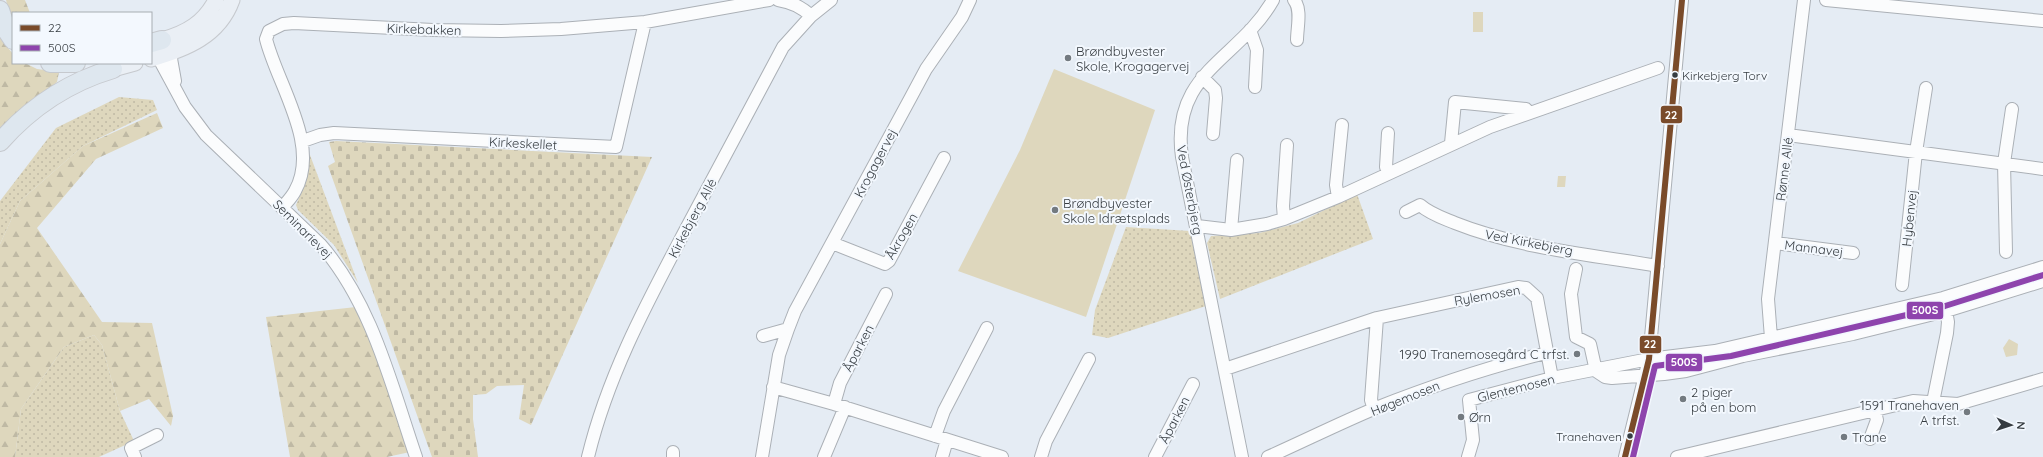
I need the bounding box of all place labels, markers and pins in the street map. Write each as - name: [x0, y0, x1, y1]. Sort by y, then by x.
- place label: Brøndbyvester Skole, Krogagervej: [1076, 43, 1190, 74]
- marker: Brøndbyvester Skole, Krogagervej: [1063, 53, 1073, 63]
- place label: Kirkebjerg Torv: [1682, 68, 1767, 83]
- marker: Kirkebjerg Torv: [1670, 70, 1680, 80]
- place label: Brøndbyvester Skole Idrætsplads: [1063, 195, 1170, 226]
- marker: Brøndbyvester Skole Idrætsplads: [1050, 205, 1060, 215]
- place label: 1990 Tranemosegård C trfst.: [1400, 346, 1569, 362]
- marker: 1990 Tranemosegård C trfst.: [1572, 349, 1582, 359]
- place label: 2 piger på en bom: [1691, 384, 1756, 415]
- marker: 2 piger på en bom: [1678, 394, 1688, 404]
- place label: 1591 Tranehaven A trfst.: [1860, 397, 1959, 428]
- marker: 1591 Tranehaven A trfst.: [1962, 407, 1972, 417]
- place label: Ørn: [1469, 409, 1491, 425]
- marker: Ørn: [1456, 412, 1466, 422]
- place label: Tranehaven: [1556, 429, 1622, 444]
- place label: Trane: [1852, 429, 1887, 445]
- marker: Tranehaven: [1625, 431, 1635, 441]
- marker: Trane: [1839, 432, 1849, 442]

